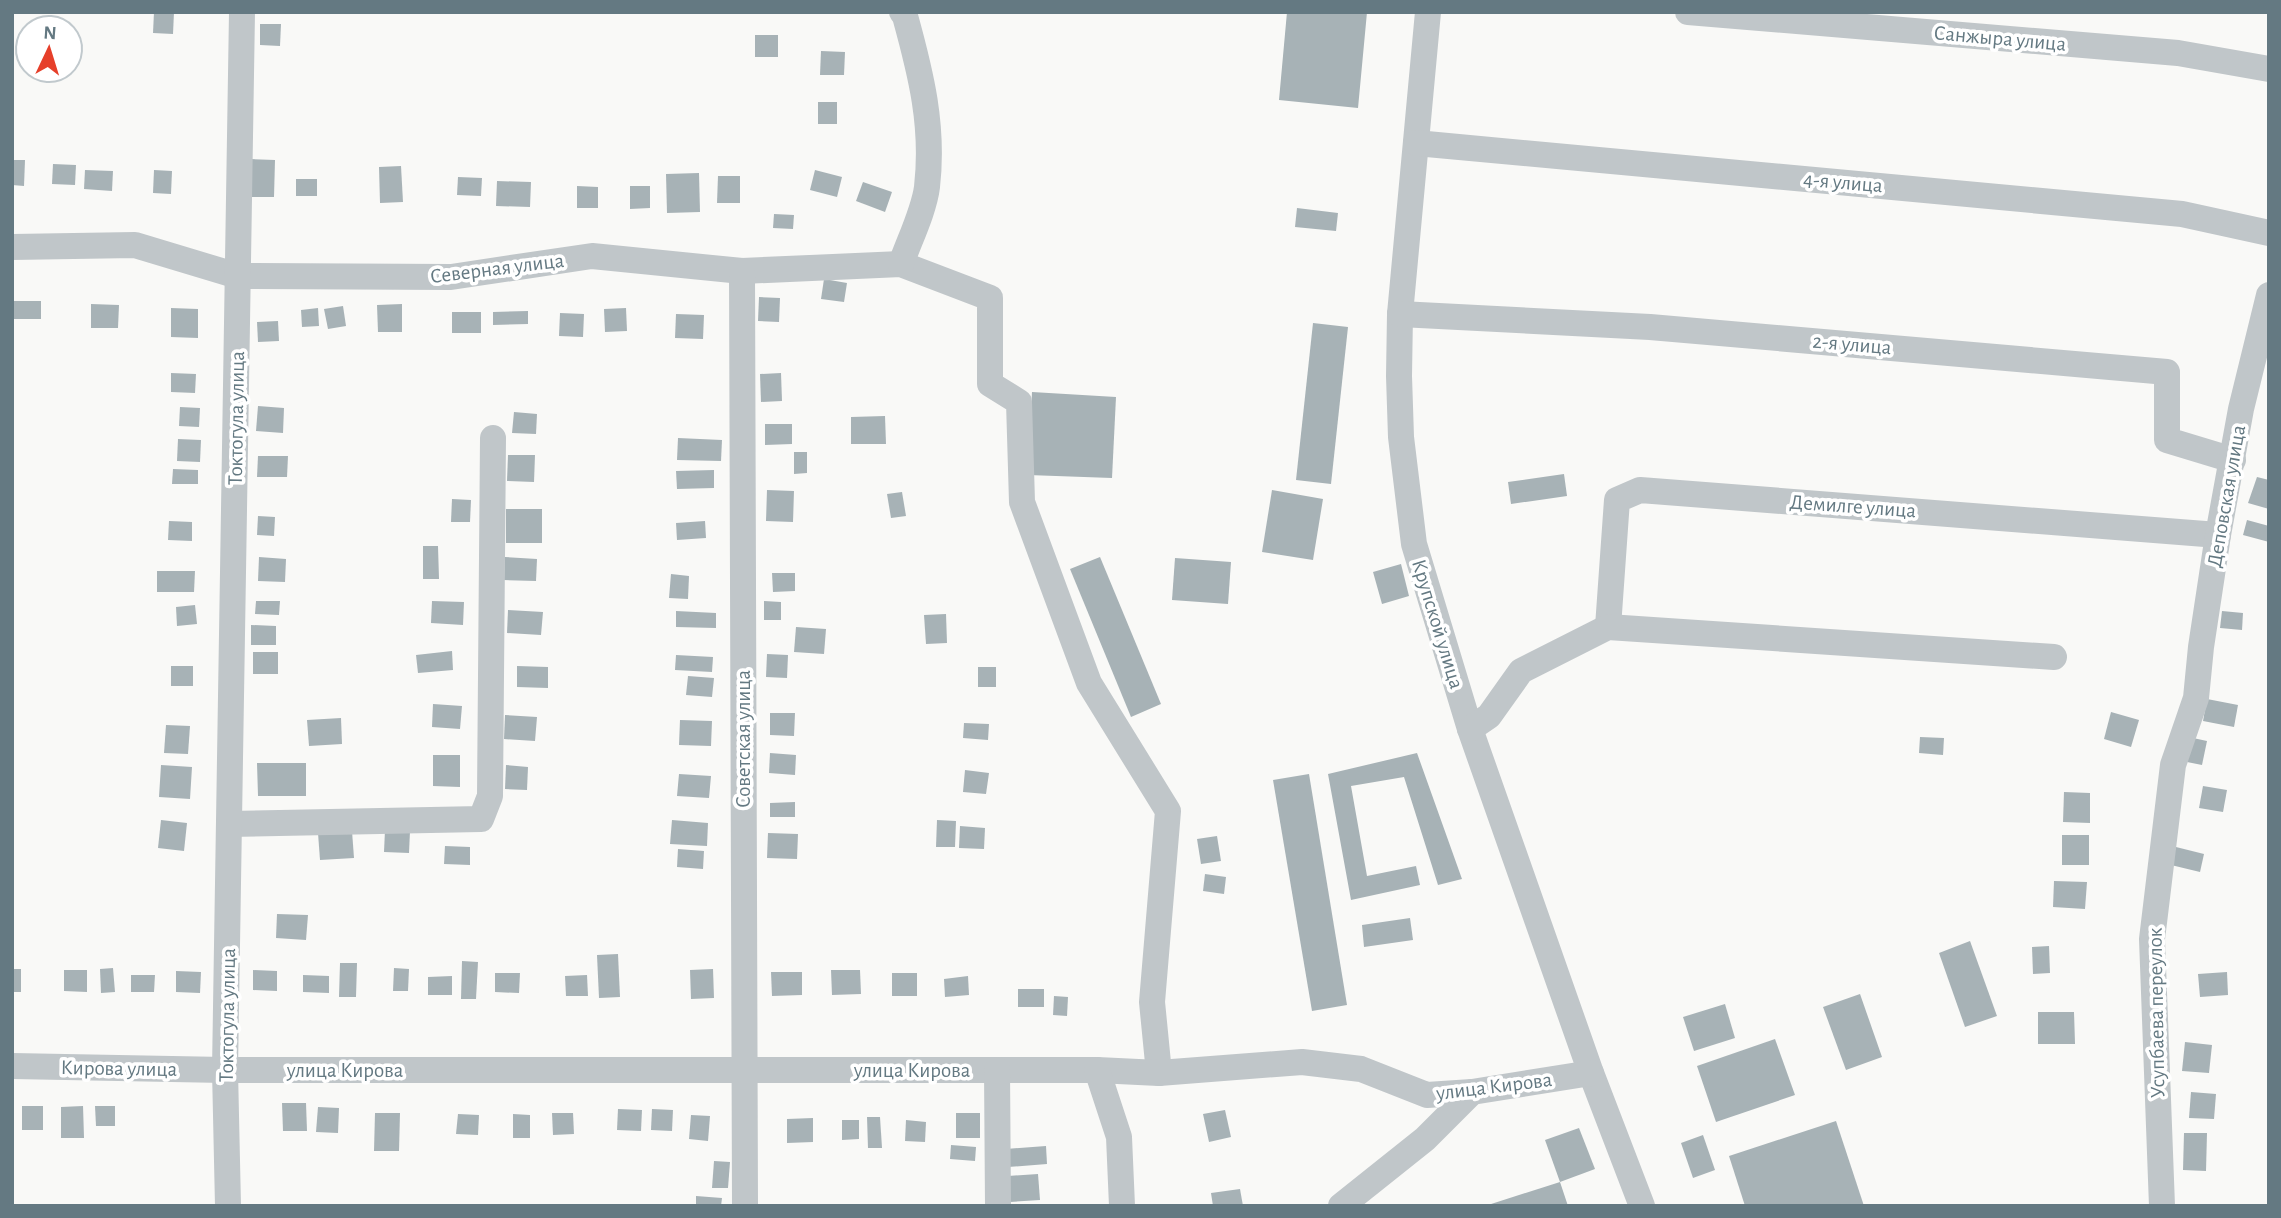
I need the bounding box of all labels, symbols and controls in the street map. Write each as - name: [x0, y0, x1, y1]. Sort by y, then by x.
- north arrow: [14, 14, 84, 84]
- street label: Санжыра улица: [1933, 22, 2067, 55]
- text: N: [43, 24, 57, 43]
- street label: 4-я улица: [1802, 169, 1884, 196]
- street label: Северная улица: [429, 250, 566, 287]
- street label: 2-я улица: [1812, 331, 1893, 358]
- street label: Токтогула улица: [225, 350, 248, 485]
- street label: Деповская улица: [2204, 423, 2249, 569]
- street label: Демилге улица: [1789, 492, 1917, 521]
- street label: Крупской улица: [1408, 557, 1467, 692]
- street label: Советская улица: [733, 669, 754, 808]
- street label: Усупбаева переулок: [2145, 927, 2168, 1098]
- street label: Токтогула улица: [216, 947, 239, 1082]
- street label: Кирова улица: [61, 1057, 178, 1080]
- street label: улица Кирова: [286, 1060, 404, 1081]
- street label: улица Кирова: [853, 1060, 971, 1081]
- street label: улица Кирова: [1434, 1069, 1554, 1104]

